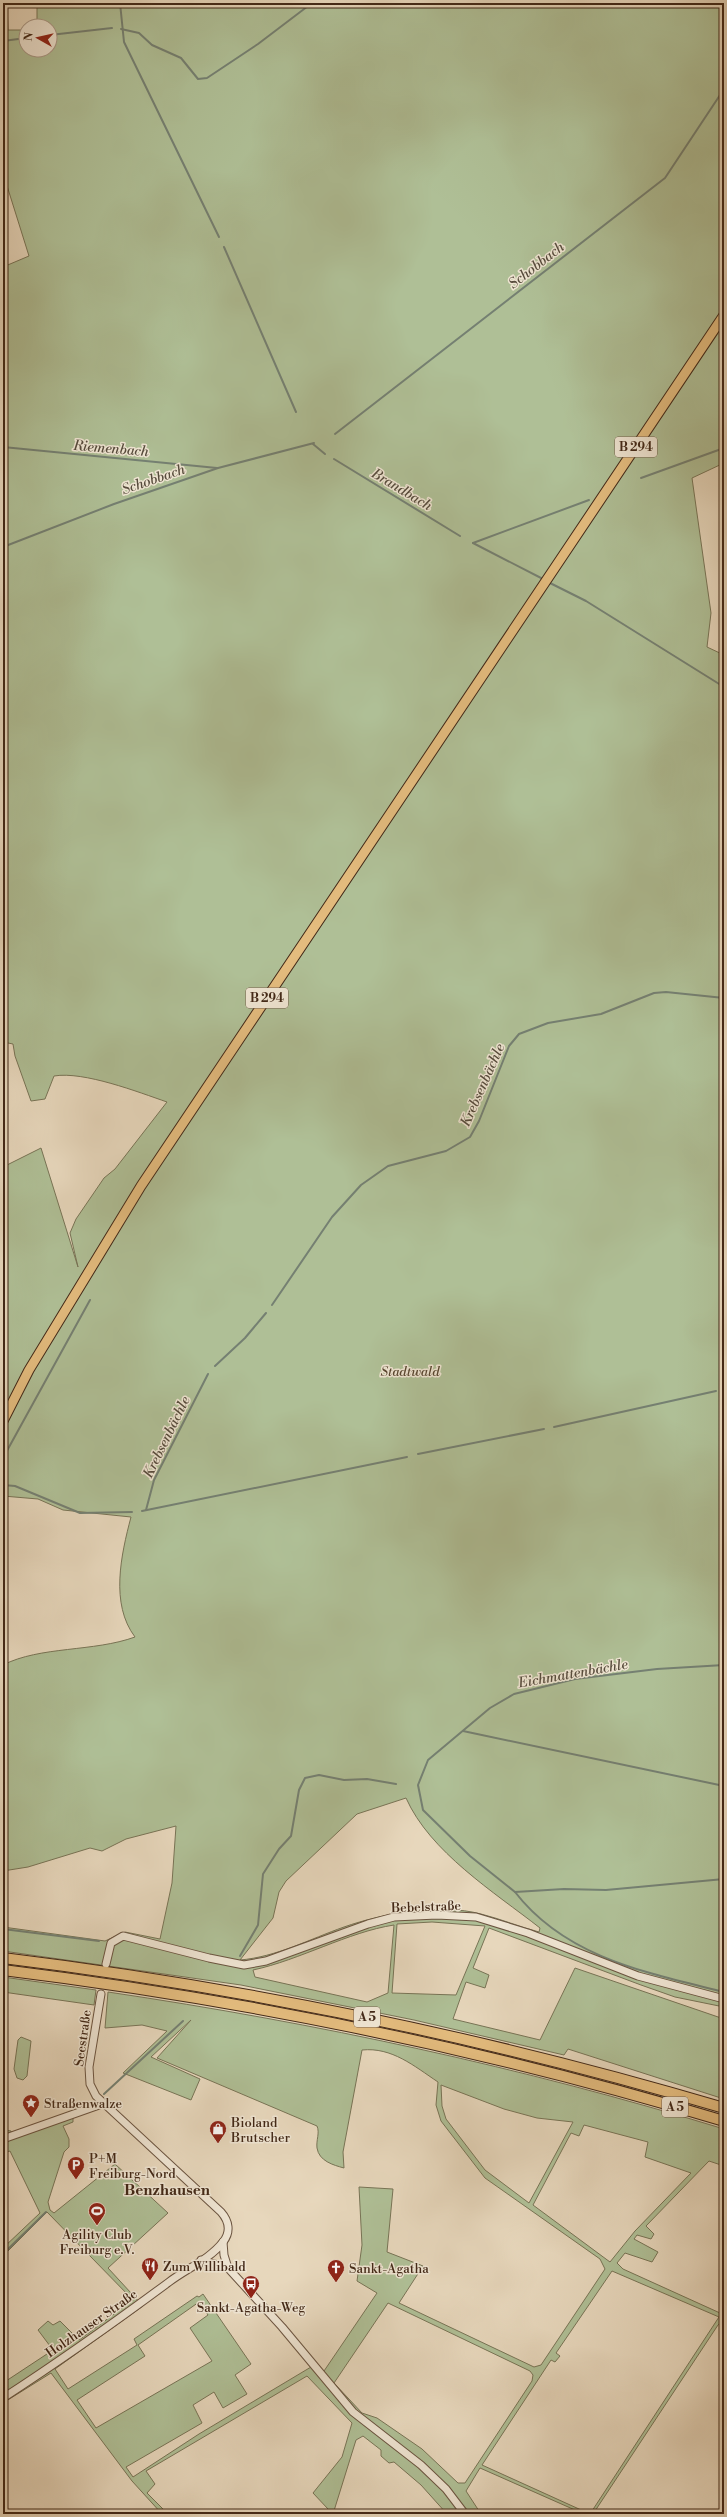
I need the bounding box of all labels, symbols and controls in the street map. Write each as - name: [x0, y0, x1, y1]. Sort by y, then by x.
- north arrow: [18, 18, 58, 58]
- text: N: [22, 31, 37, 42]
- water label: Schobbach: [505, 238, 568, 293]
- water label: Riemenbach: [71, 437, 150, 461]
- road number: B 294: [615, 437, 657, 457]
- water label: Schobbach: [119, 461, 188, 499]
- water label: Brandbach: [367, 464, 435, 515]
- road number: B 294: [246, 988, 288, 1008]
- water label: Krebsenbächle: [457, 1041, 509, 1130]
- park label: Stadtwald: [380, 1364, 440, 1380]
- water label: Krebsenbächle: [139, 1393, 195, 1482]
- water label: Eichmattenbächle: [516, 1655, 630, 1693]
- street label: Bebelstraße: [390, 1898, 462, 1916]
- road number: A 5: [354, 2007, 380, 2027]
- street label: Seestraße: [71, 2008, 95, 2067]
- place icon: Straßenwalze: [21, 2093, 41, 2118]
- place label: Straßenwalze: [44, 2096, 123, 2112]
- road number: A 5: [662, 2097, 688, 2117]
- place label: Bioland Brutscher: [230, 2115, 291, 2146]
- shop icon: Bioland Brutscher: [208, 2119, 228, 2144]
- place label: P+M Freiburg-Nord: [89, 2151, 176, 2182]
- parking icon: P+M Freiburg-Nord: [66, 2155, 86, 2180]
- district label: Benzhausen: [124, 2181, 211, 2200]
- sports icon: Agility Club Freiburg e.V.: [87, 2201, 107, 2226]
- place label: Agility Club Freiburg e.V.: [59, 2227, 135, 2258]
- restaurant icon: Zum Willibald: [140, 2256, 160, 2281]
- church icon: Sankt-Agatha: [326, 2258, 346, 2283]
- place label: Zum Willibald: [163, 2259, 246, 2275]
- place label: Sankt-Agatha: [349, 2261, 429, 2277]
- bus stop icon: Sankt-Agatha-Weg: [241, 2274, 261, 2299]
- street label: Holzhauser Straße: [43, 2286, 141, 2361]
- place label: Sankt-Agatha-Weg: [197, 2300, 306, 2316]

